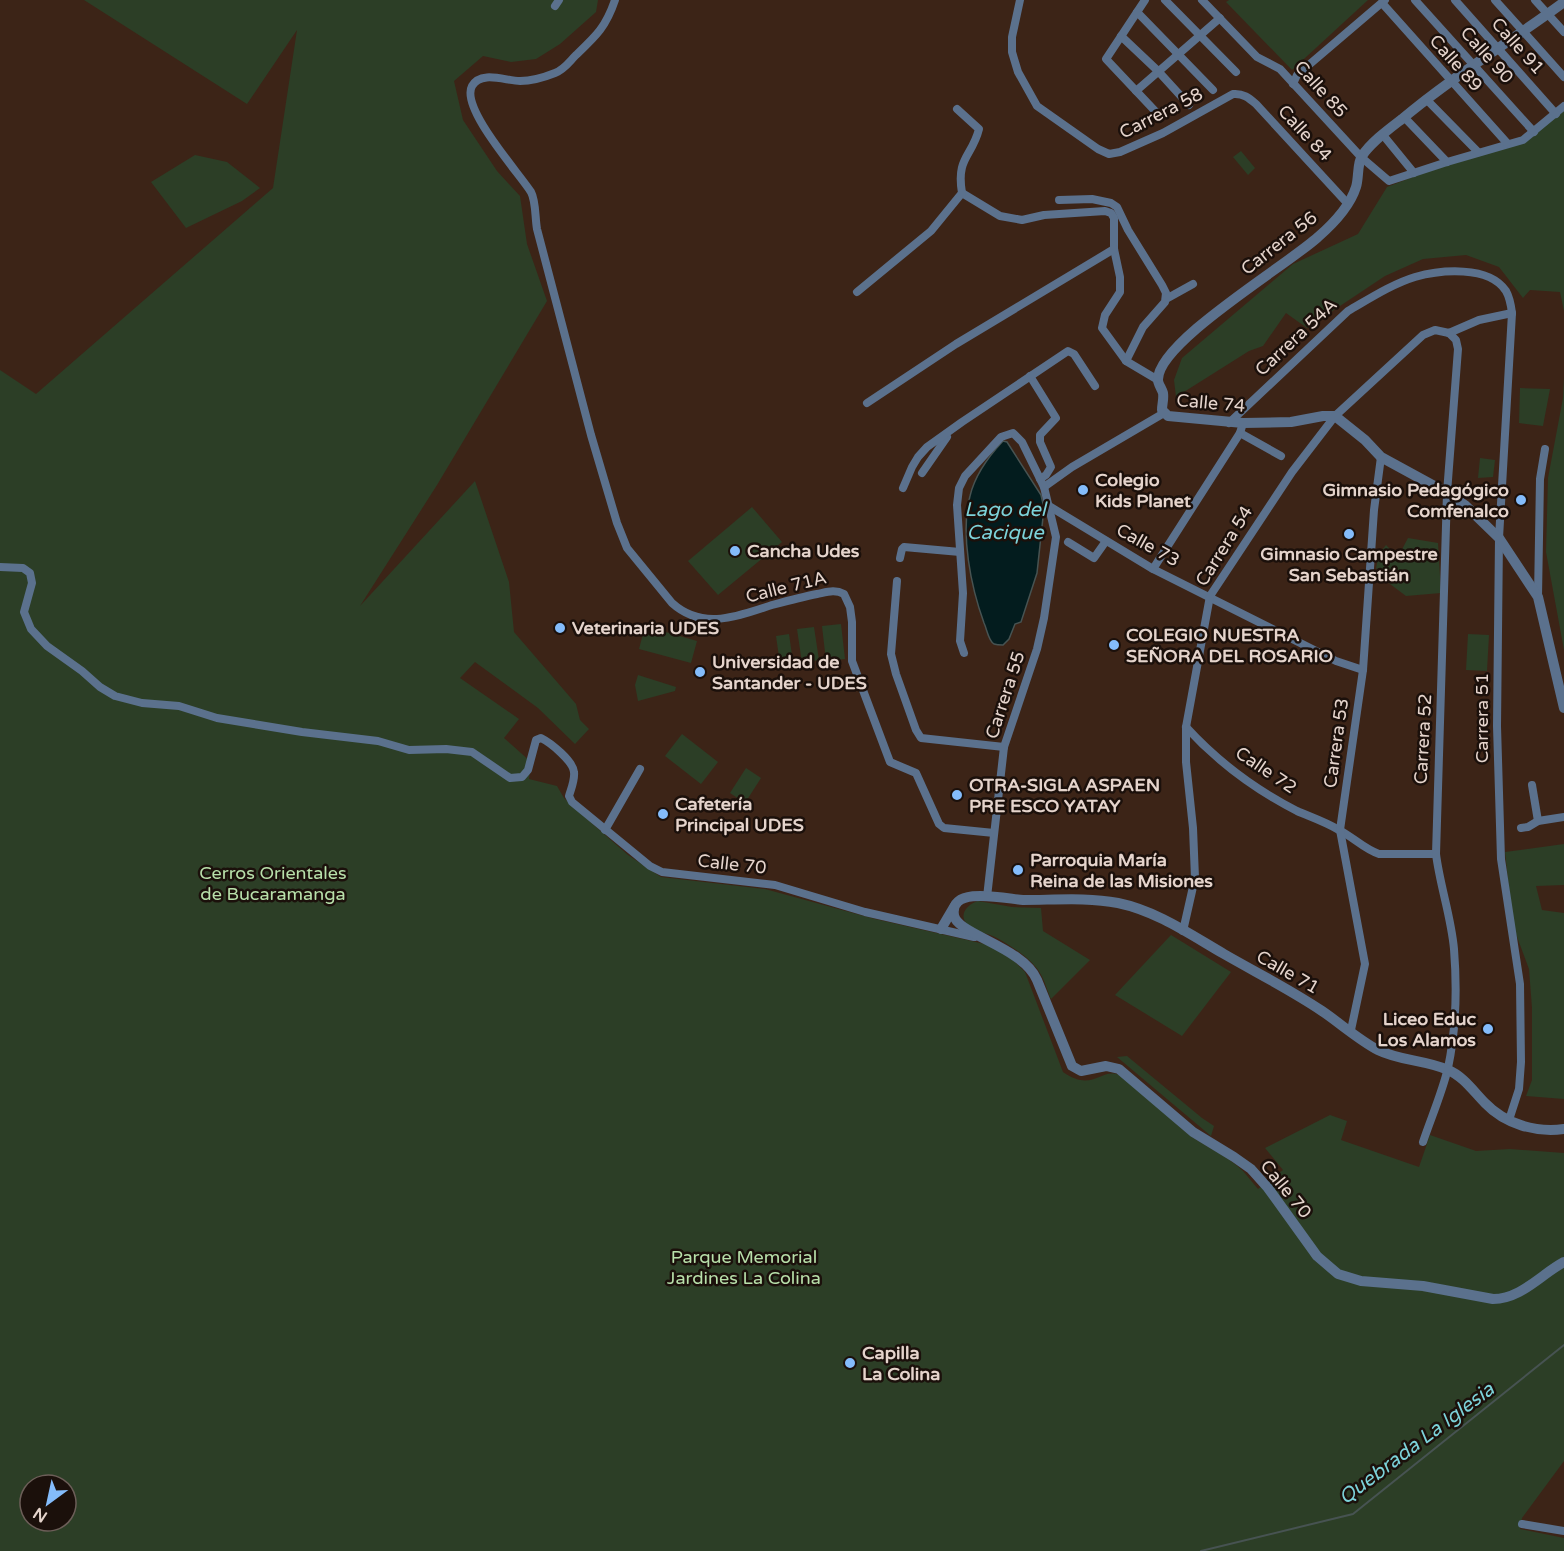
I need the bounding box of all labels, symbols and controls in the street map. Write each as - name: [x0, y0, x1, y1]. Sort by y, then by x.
- street label: Calle 91: [1487, 13, 1549, 79]
- street label: Calle 90: [1456, 22, 1518, 88]
- street label: Calle 89: [1425, 30, 1487, 96]
- street label: Calle 85: [1290, 56, 1352, 122]
- street label: Carrera 58: [1116, 83, 1206, 143]
- street label: Calle 84: [1273, 100, 1337, 166]
- street label: Carrera 56: [1237, 206, 1321, 280]
- street label: Carrera 54A: [1250, 293, 1342, 381]
- street label: Calle 74: [1176, 389, 1246, 417]
- place label: Colegio Kids Planet: [1095, 469, 1191, 512]
- place label: Gimnasio Pedagógico Comfenalco: [1322, 479, 1509, 522]
- marker: Colegio Kids Planet: [1076, 483, 1090, 497]
- marker: Gimnasio Pedagógico Comfenalco: [1514, 493, 1528, 507]
- water label: Lago del Cacique: [964, 498, 1048, 545]
- street label: Carrera 54: [1191, 502, 1257, 590]
- street label: Calle 73: [1112, 519, 1184, 571]
- marker: Gimnasio Campestre San Sebastián: [1342, 527, 1356, 541]
- place label: Cancha Udes: [747, 540, 860, 562]
- place label: Gimnasio Campestre San Sebastián: [1260, 543, 1438, 586]
- marker: Cancha Udes: [728, 544, 742, 558]
- street label: Calle 71A: [743, 566, 829, 608]
- place label: Veterinaria UDES: [572, 617, 719, 639]
- marker: Veterinaria UDES: [553, 621, 567, 635]
- place label: COLEGIO NUESTRA SEÑORA DEL ROSARIO: [1126, 624, 1333, 667]
- marker: COLEGIO NUESTRA SEÑORA DEL ROSARIO: [1107, 638, 1121, 652]
- street label: Carrera 55: [981, 648, 1029, 742]
- place label: Universidad de Santander - UDES: [712, 651, 867, 694]
- marker: Universidad de Santander - UDES: [693, 665, 707, 679]
- street label: Carrera 51: [1471, 673, 1493, 763]
- street label: Carrera 52: [1410, 693, 1436, 785]
- street label: Carrera 53: [1319, 697, 1353, 789]
- street label: Calle 72: [1231, 742, 1301, 798]
- place label: OTRA-SIGLA ASPAEN PRE ESCO YATAY: [969, 774, 1160, 817]
- marker: OTRA-SIGLA ASPAEN PRE ESCO YATAY: [950, 788, 964, 802]
- place label: Cafetería Principal UDES: [675, 793, 804, 836]
- marker: Cafetería Principal UDES: [656, 807, 670, 821]
- street label: Calle 70: [697, 849, 767, 879]
- place label: Parroquia María Reina de las Misiones: [1030, 849, 1213, 892]
- park label: Cerros Orientales de Bucaramanga: [199, 862, 347, 905]
- marker: Parroquia María Reina de las Misiones: [1011, 863, 1025, 877]
- street label: Calle 71: [1253, 945, 1323, 999]
- place label: Liceo Educ Los Alamos: [1377, 1008, 1476, 1051]
- marker: Liceo Educ Los Alamos: [1481, 1022, 1495, 1036]
- street label: Calle 70: [1256, 1155, 1316, 1223]
- park label: Parque Memorial Jardines La Colina: [667, 1246, 821, 1289]
- place label: Capilla La Colina: [862, 1342, 940, 1385]
- marker: Capilla La Colina: [843, 1356, 857, 1370]
- water label: Quebrada La Iglesia: [1334, 1377, 1500, 1510]
- north arrow: [18, 1473, 78, 1533]
- text: N: [30, 1503, 51, 1527]

